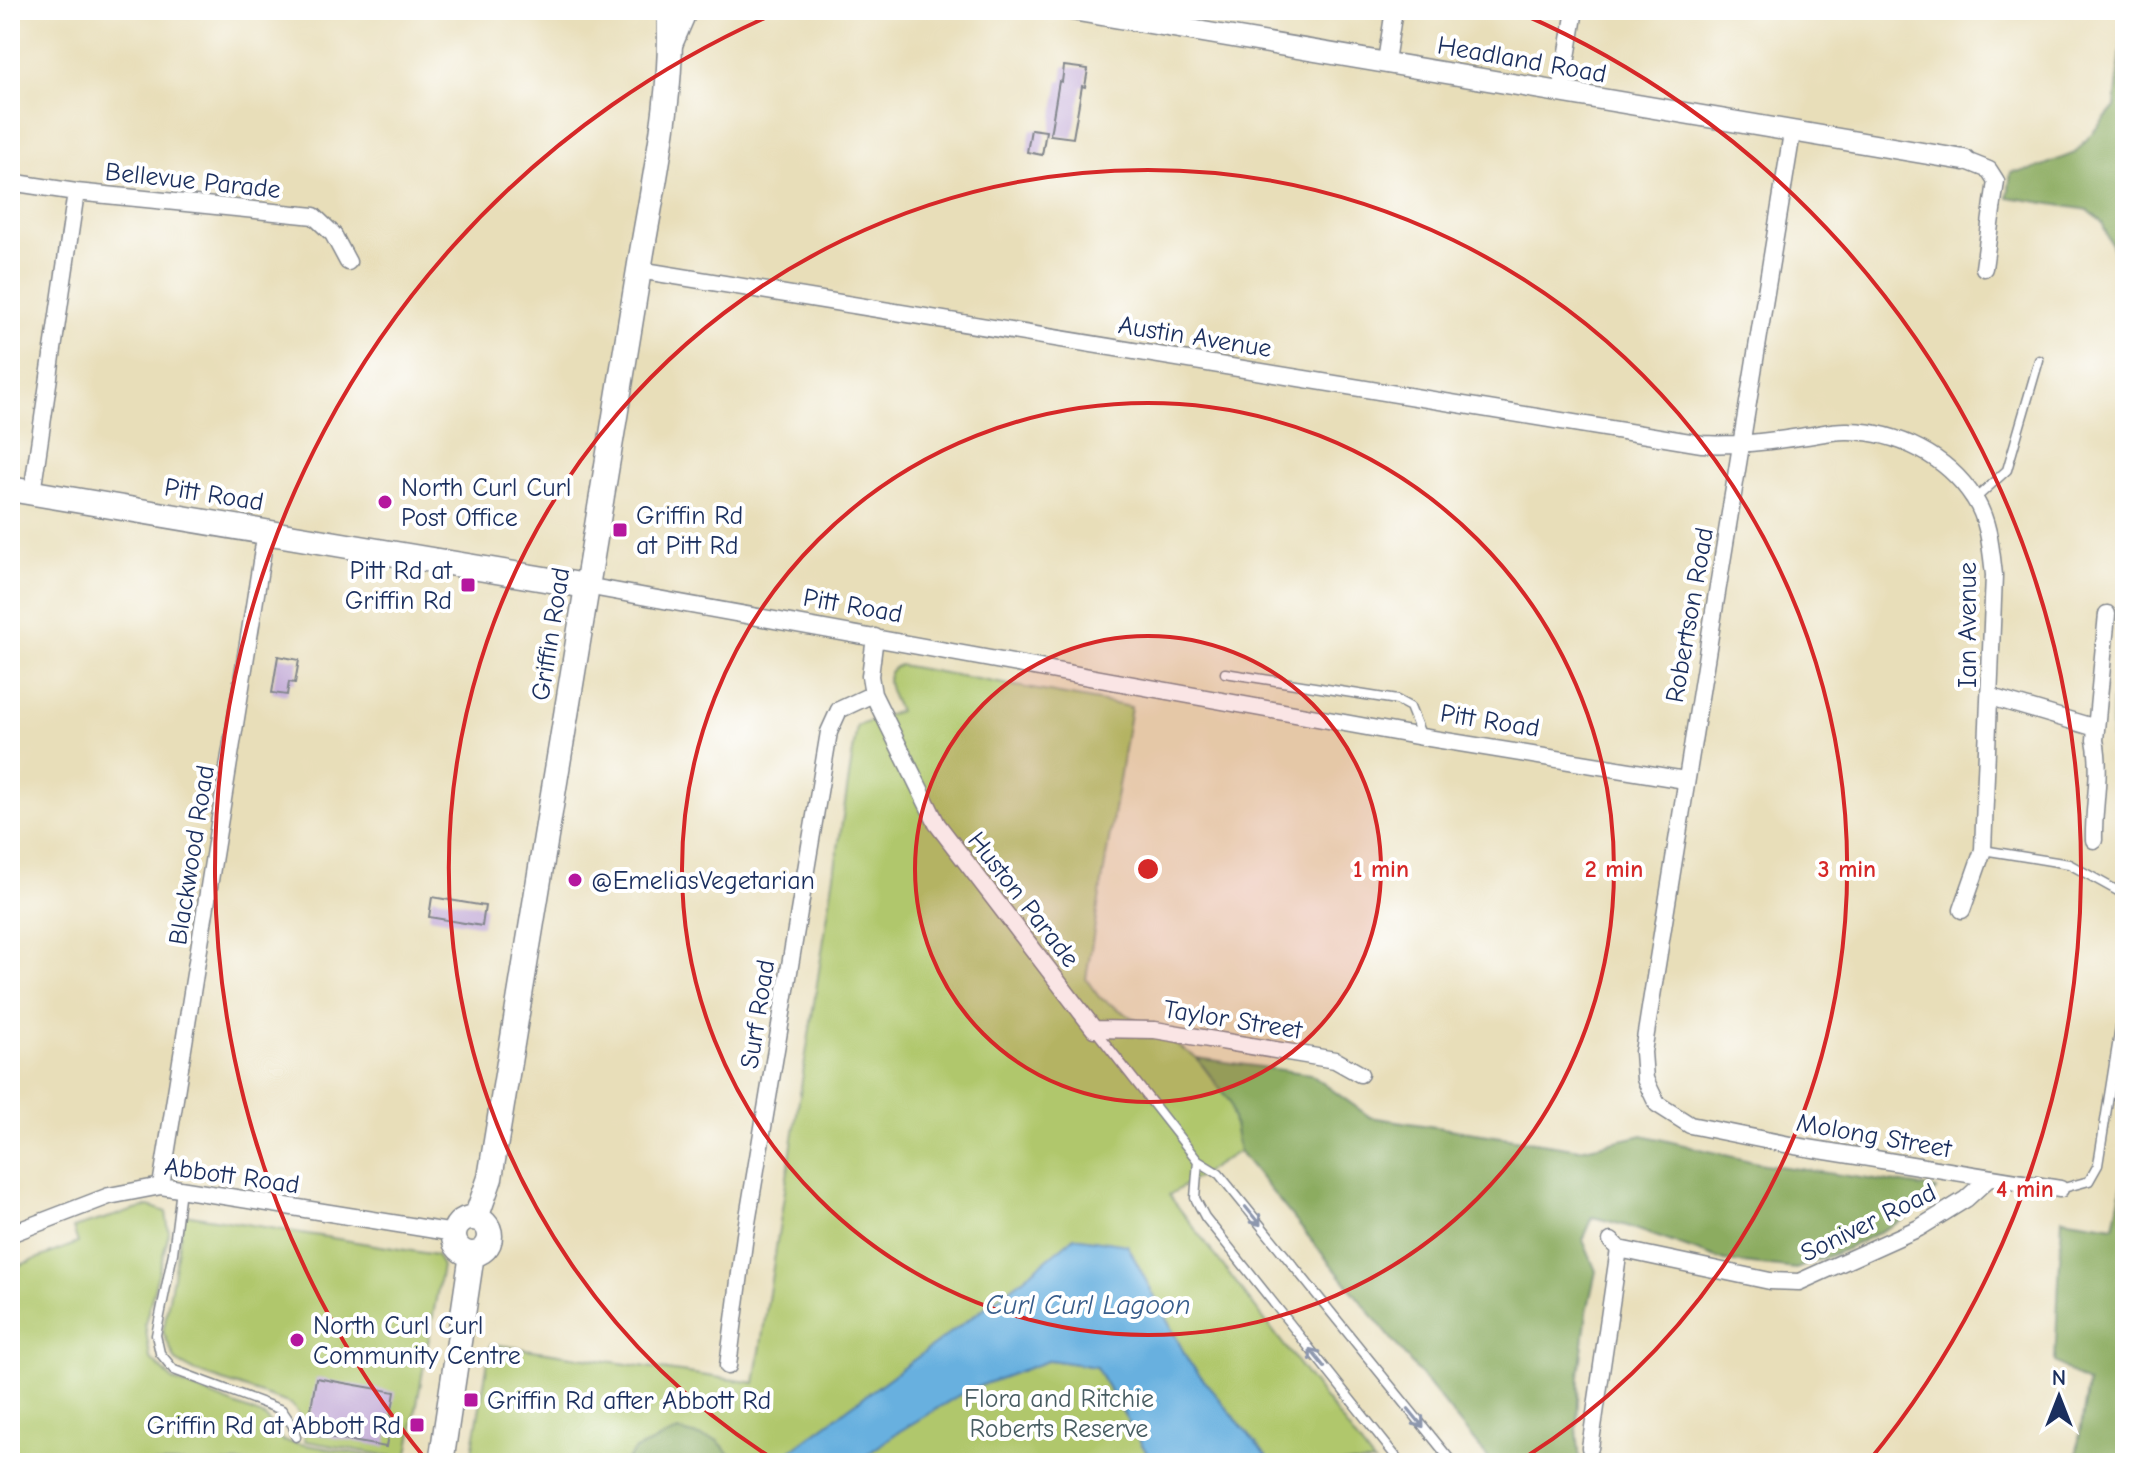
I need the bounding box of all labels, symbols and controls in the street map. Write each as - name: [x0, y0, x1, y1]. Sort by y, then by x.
- street label: Headland Road: [1435, 30, 1609, 90]
- street label: Bellevue Parade: [104, 157, 282, 205]
- street label: Austin Avenue: [1116, 310, 1274, 364]
- street label: Pitt Road: [162, 472, 266, 518]
- place label: North Curl Curl Post Office: [401, 473, 571, 533]
- marker: North Curl Curl Post Office: [376, 493, 394, 511]
- place label: Griffin Rd at Pitt Rd: [636, 501, 743, 561]
- marker: Griffin Rd at Pitt Rd: [611, 521, 629, 539]
- street label: Robertson Road: [1660, 525, 1720, 705]
- place label: Pitt Rd at Griffin Rd: [345, 556, 454, 616]
- street label: Ian Avenue: [1953, 562, 1983, 688]
- street label: Griffin Road: [526, 565, 576, 703]
- marker: Pitt Rd at Griffin Rd: [459, 576, 477, 594]
- street label: Pitt Road: [801, 583, 905, 629]
- street label: Pitt Road: [1438, 698, 1542, 744]
- street label: Blackwood Road: [163, 763, 221, 947]
- street label: Huston Parade: [961, 826, 1085, 973]
- centre of rings: [1134, 855, 1162, 883]
- text: 1 min: [1353, 855, 1409, 883]
- text: 2 min: [1585, 855, 1643, 883]
- text: 3 min: [1818, 855, 1876, 883]
- place label: @EmeliasVegetarian: [591, 866, 815, 896]
- marker: @EmeliasVegetarian: [566, 871, 584, 889]
- street label: Surf Road: [735, 957, 781, 1071]
- street label: Taylor Street: [1161, 994, 1306, 1046]
- street label: Molong Street: [1794, 1108, 1955, 1165]
- street label: Abbott Road: [162, 1152, 301, 1200]
- text: 4 min: [1996, 1175, 2054, 1203]
- street label: Soniver Road: [1796, 1177, 1941, 1269]
- one-way arrow: [1244, 1205, 1261, 1226]
- water label: Curl Curl Lagoon: [986, 1289, 1190, 1321]
- place label: North Curl Curl Community Centre: [313, 1311, 521, 1371]
- marker: North Curl Curl Community Centre: [288, 1331, 306, 1349]
- one-way arrow: [1308, 1348, 1326, 1369]
- north arrow: [2019, 1357, 2099, 1437]
- text: N: [2052, 1365, 2066, 1391]
- park label: Flora and Ritchie Roberts Reserve: [964, 1384, 1154, 1444]
- place label: Griffin Rd after Abbott Rd: [487, 1386, 771, 1416]
- marker: Griffin Rd after Abbott Rd: [462, 1391, 480, 1409]
- one-way arrow: [1408, 1407, 1425, 1428]
- place label: Griffin Rd at Abbott Rd: [147, 1411, 401, 1441]
- marker: Griffin Rd at Abbott Rd: [408, 1416, 426, 1434]

